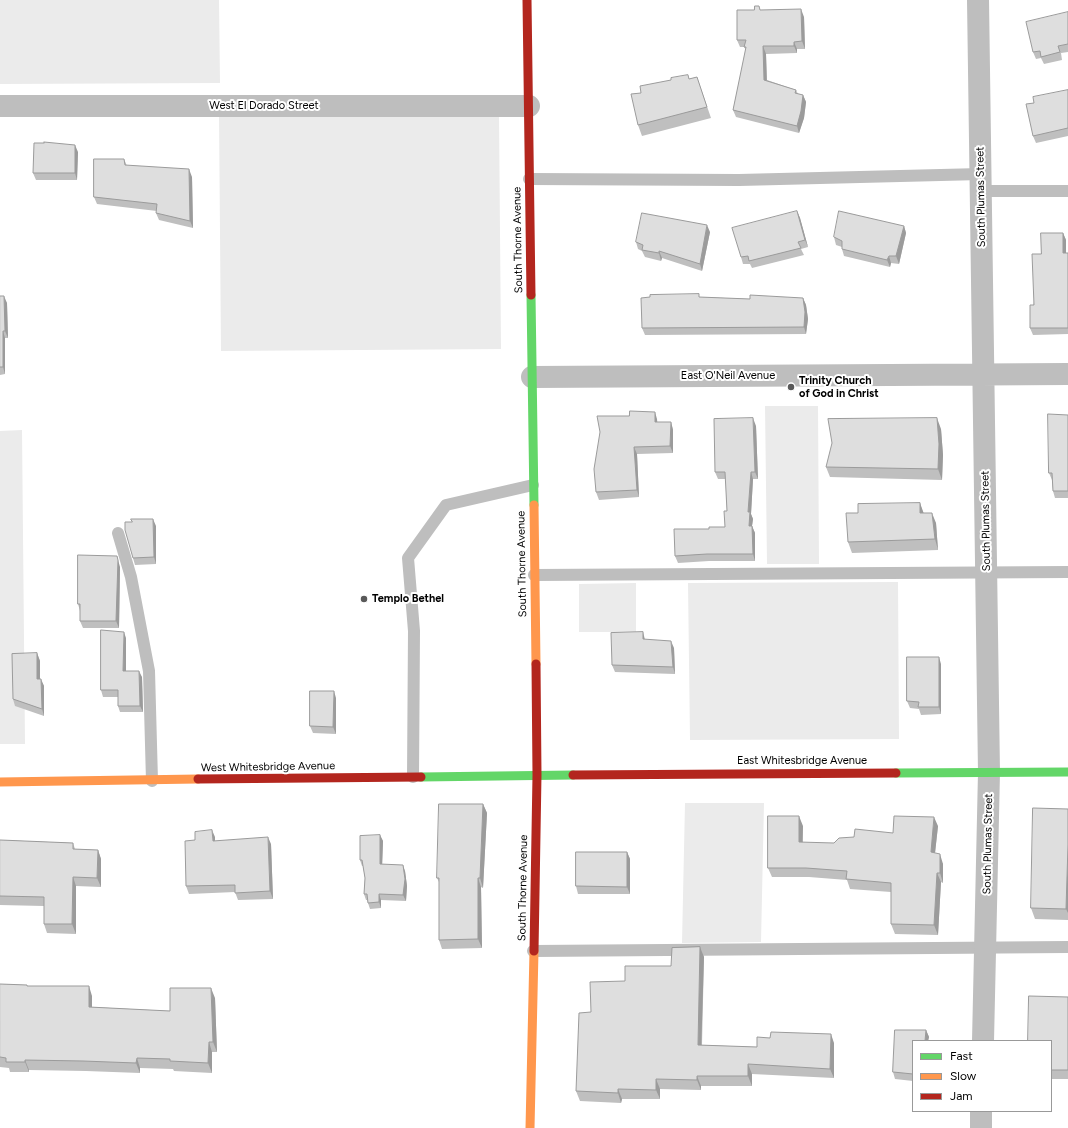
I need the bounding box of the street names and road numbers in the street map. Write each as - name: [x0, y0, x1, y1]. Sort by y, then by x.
- street label: West El Dorado Street: [209, 99, 319, 113]
- street label: South Plumas Street: [974, 146, 988, 248]
- street label: South Thorne Avenue: [510, 187, 526, 293]
- street label: East O'Neil Avenue: [681, 369, 775, 383]
- street label: South Plumas Street: [979, 470, 993, 572]
- street label: South Thorne Avenue: [514, 511, 530, 617]
- street label: East Whitesbridge Avenue: [737, 754, 867, 768]
- street label: West Whitesbridge Avenue: [201, 759, 335, 775]
- street label: South Plumas Street: [981, 793, 995, 895]
- street label: South Thorne Avenue: [515, 835, 531, 941]

